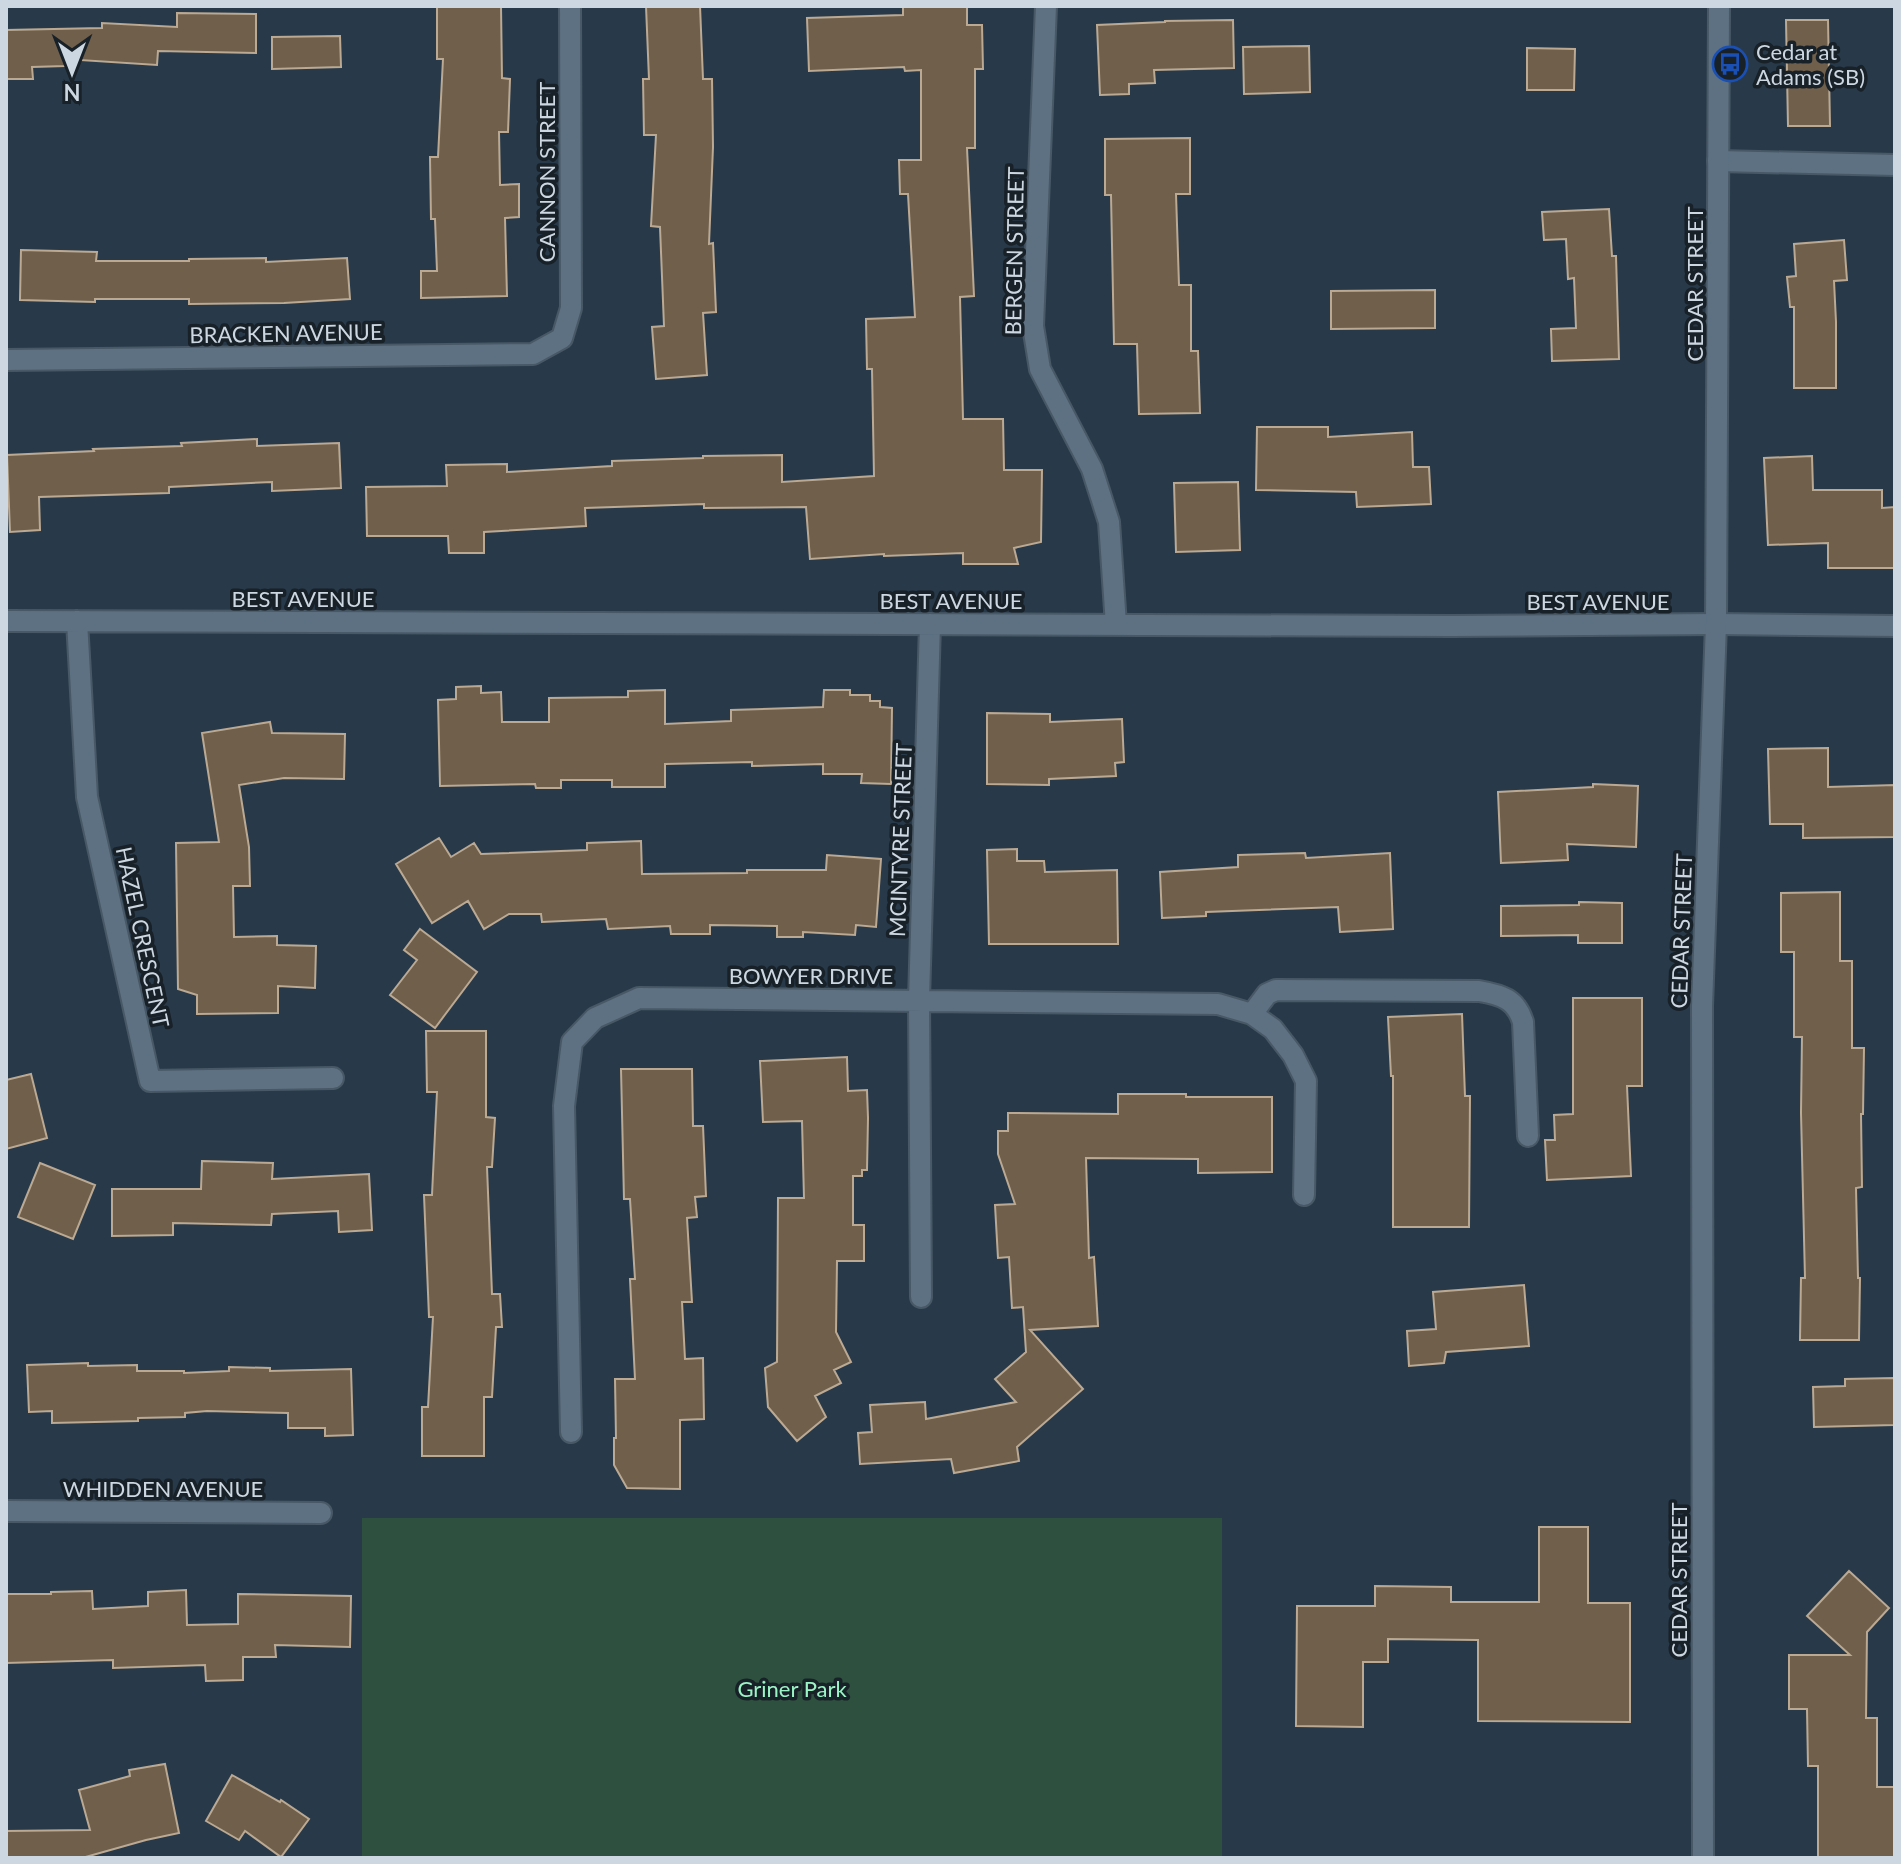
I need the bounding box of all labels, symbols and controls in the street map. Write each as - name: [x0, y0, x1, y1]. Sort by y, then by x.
- north arrow: [32, 32, 112, 112]
- place label: Cedar at Adams (SB): [1756, 38, 1865, 90]
- bus stop icon: Cedar at Adams (SB): [1711, 45, 1749, 83]
- text: N: [64, 79, 80, 106]
- street label: CANNON STREET: [533, 82, 560, 262]
- street label: BERGEN STREET: [999, 166, 1029, 336]
- street label: CEDAR STREET: [1681, 206, 1708, 362]
- street label: BRACKEN AVENUE: [189, 318, 383, 348]
- street label: BEST AVENUE: [231, 585, 375, 612]
- street label: BEST AVENUE: [879, 587, 1023, 614]
- street label: BEST AVENUE: [1526, 588, 1670, 615]
- street label: MCINTYRE STREET: [883, 743, 917, 937]
- street label: HAZEL CRESCENT: [111, 844, 175, 1030]
- street label: CEDAR STREET: [1665, 853, 1697, 1009]
- street label: BOWYER DRIVE: [729, 962, 893, 989]
- street label: WHIDDEN AVENUE: [63, 1475, 263, 1502]
- street label: CEDAR STREET: [1665, 1502, 1692, 1658]
- park label: Griner Park: [737, 1675, 847, 1702]

